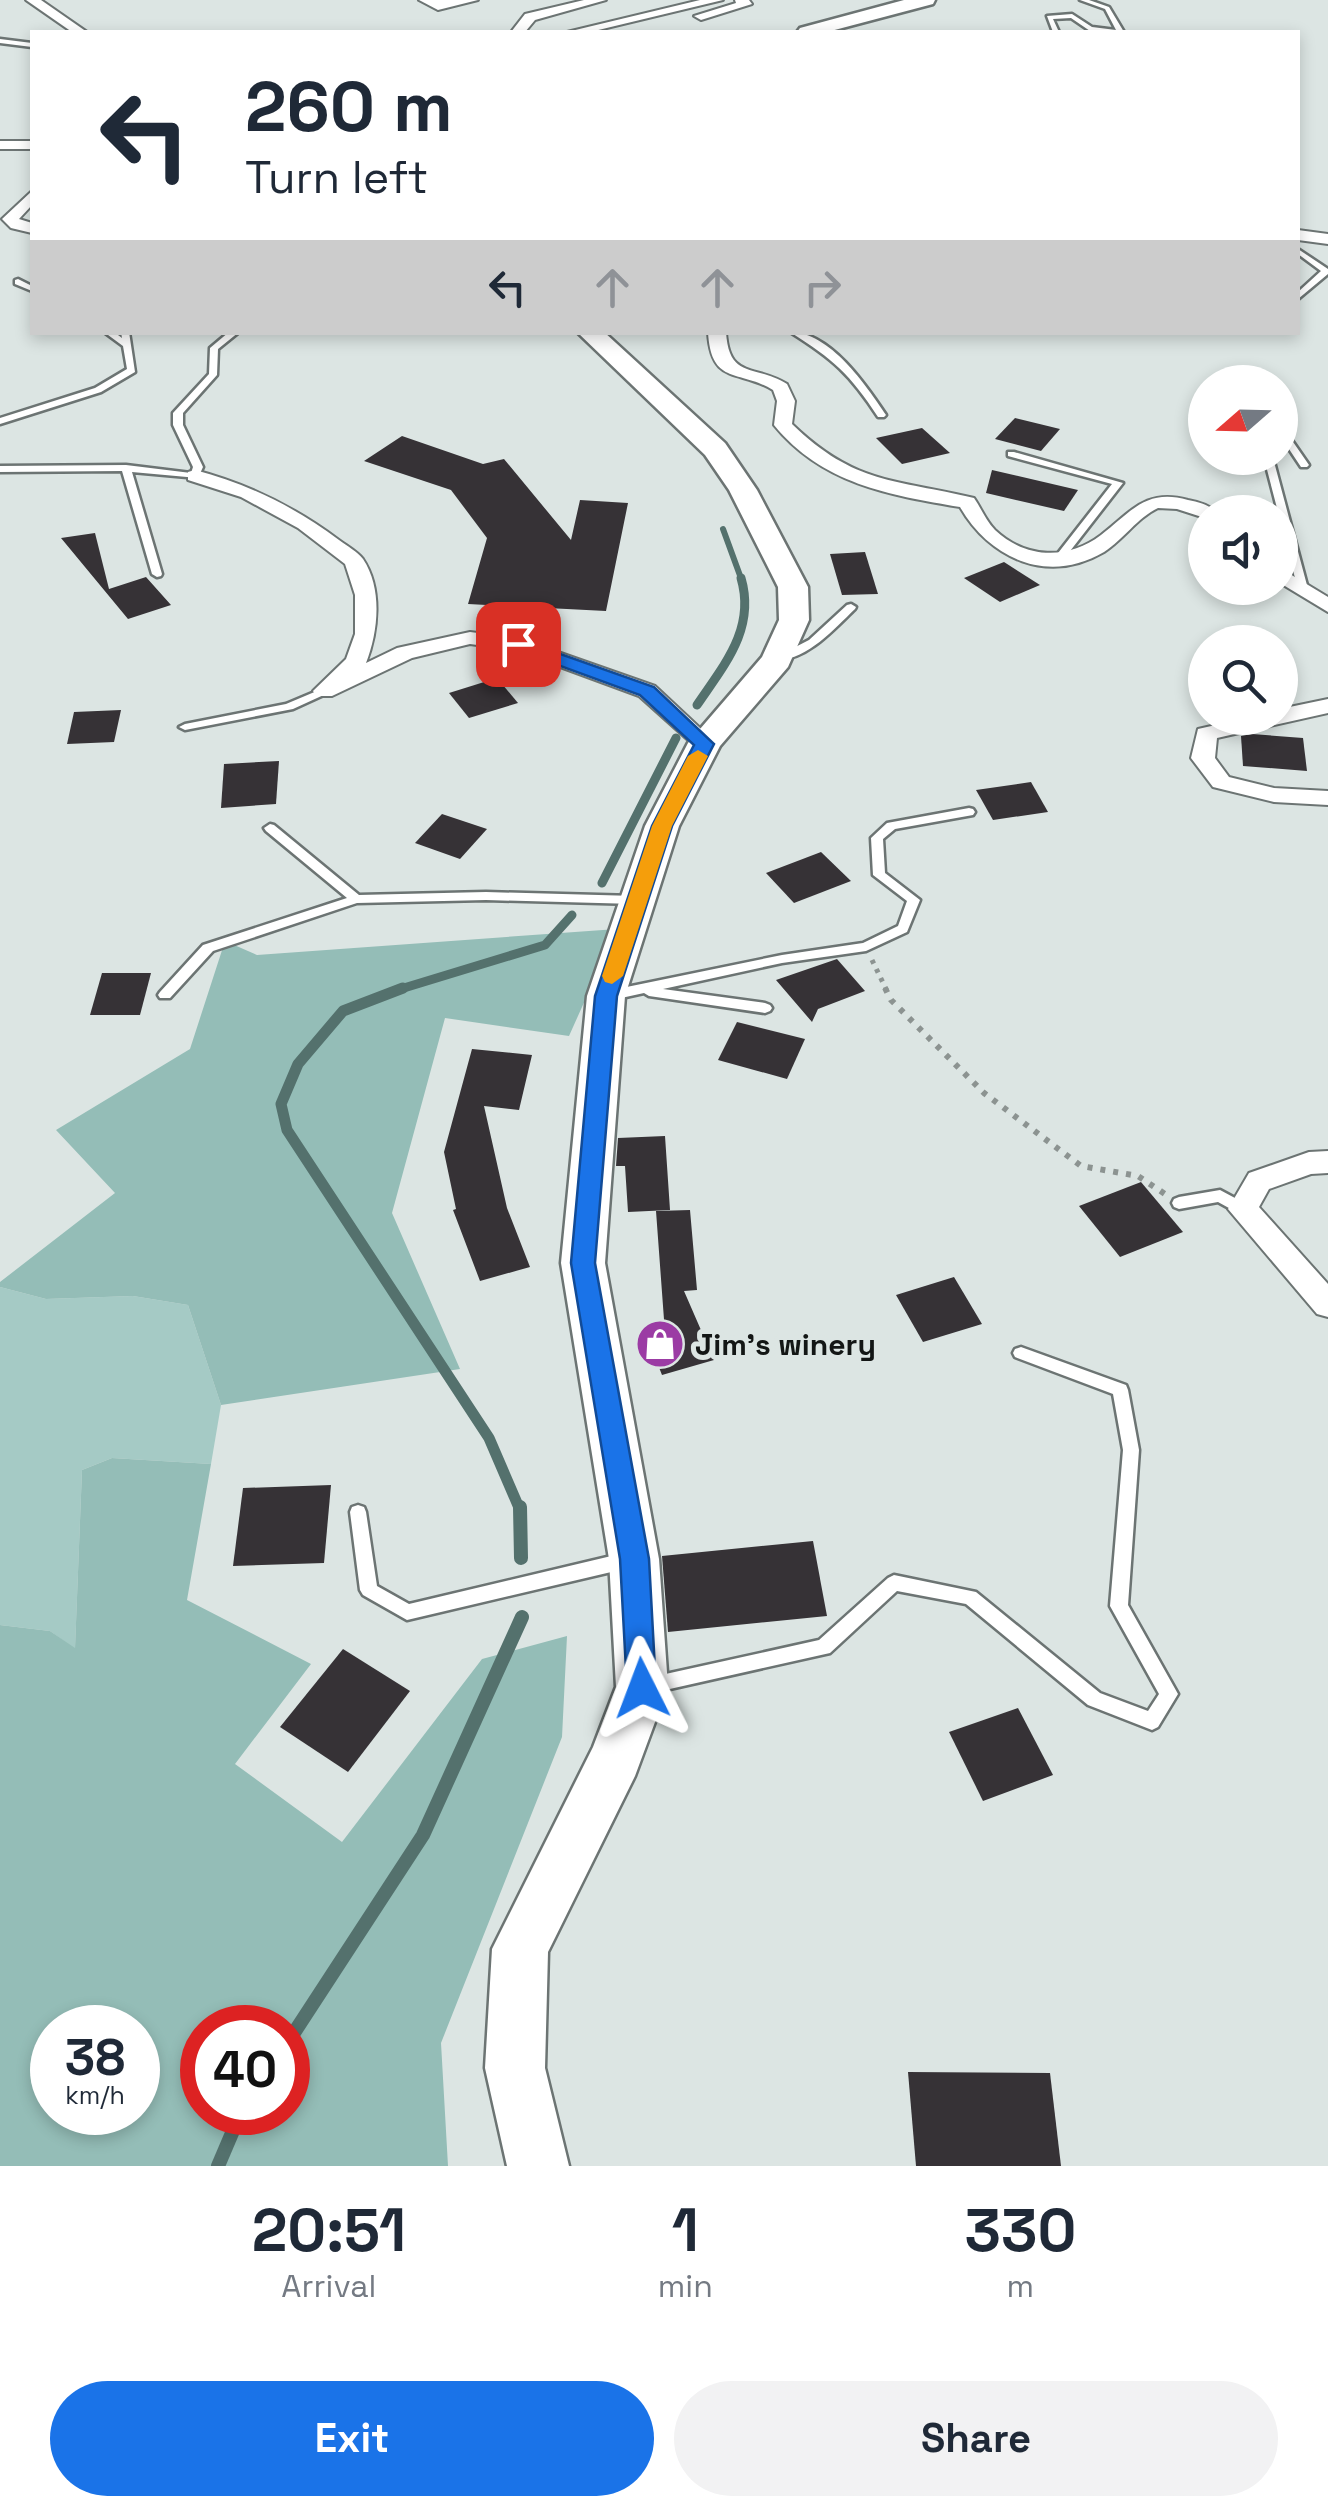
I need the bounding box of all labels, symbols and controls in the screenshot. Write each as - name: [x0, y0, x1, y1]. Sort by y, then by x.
- text: 260 m: [245, 62, 453, 151]
- icon: left: [80, 70, 210, 200]
- text: Turn left: [245, 149, 428, 206]
- icon: left: [480, 260, 535, 315]
- icon: ahead: [585, 260, 640, 315]
- icon: ahead: [690, 260, 745, 315]
- icon: right: [795, 260, 850, 315]
- north arrow: [1188, 365, 1298, 475]
- map controls: [1188, 365, 1298, 735]
- button: sound: [1188, 495, 1298, 605]
- pin: [476, 602, 561, 687]
- icon: arrive: [491, 617, 546, 672]
- button: search: [1188, 625, 1298, 735]
- shop icon: Jim's winery: [634, 1318, 686, 1370]
- place label: Jim's winery: [695, 1325, 876, 1364]
- position arrow: [590, 1636, 694, 1740]
- speed limit sign: 40: [180, 2005, 310, 2135]
- text: 38: [65, 2026, 125, 2090]
- text: km/h: [65, 2079, 125, 2111]
- text: 20:51: [252, 2192, 406, 2269]
- text: 1: [672, 2192, 699, 2269]
- text: 330: [964, 2192, 1076, 2269]
- text: Arrival: [281, 2266, 376, 2306]
- text: min: [658, 2266, 713, 2306]
- text: m: [1007, 2266, 1034, 2306]
- button: Exit: [50, 2381, 654, 2496]
- button: Share: [674, 2381, 1278, 2496]

